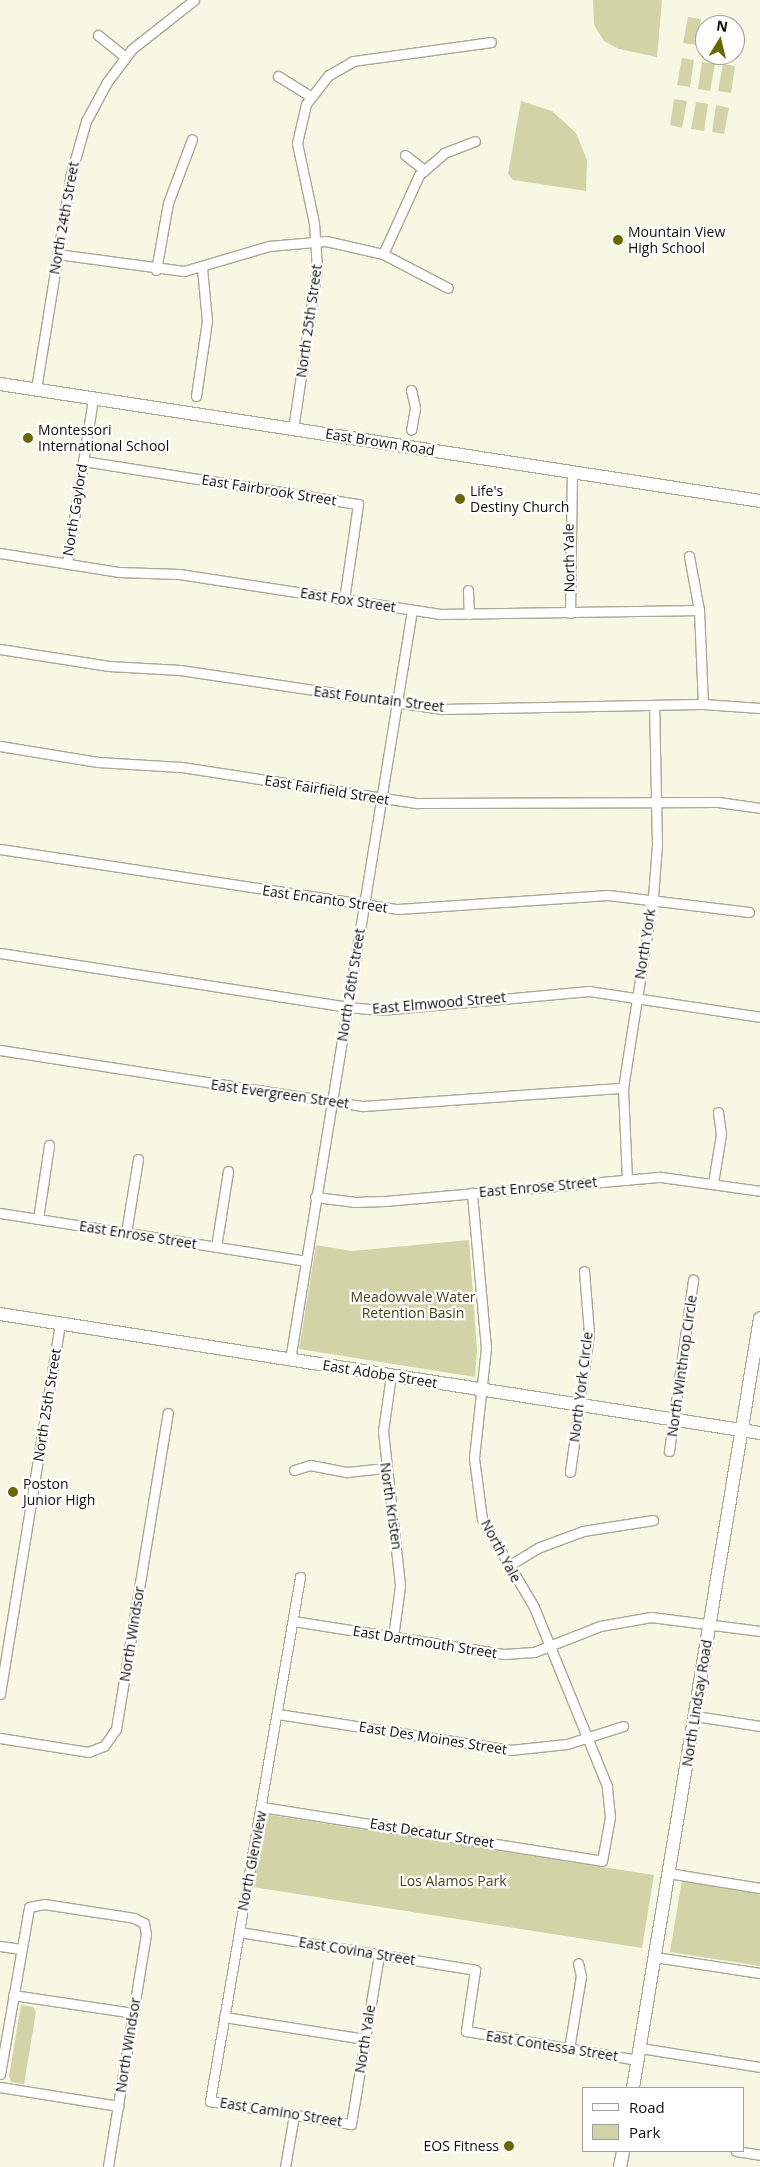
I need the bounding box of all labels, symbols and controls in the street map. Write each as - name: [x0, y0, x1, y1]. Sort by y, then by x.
- north arrow: [695, 15, 745, 65]
- text: N: [715, 15, 729, 36]
- street label: North 24th Street: [46, 160, 82, 276]
- place label: Mountain View High School: [628, 224, 725, 256]
- marker: Mountain View High School: [612, 234, 624, 246]
- street label: North 25th Street: [293, 263, 325, 379]
- place label: Montessori International School: [38, 422, 169, 454]
- street label: East Brown Road: [324, 425, 436, 459]
- marker: Montessori International School: [22, 432, 34, 444]
- street label: North Gaylord: [59, 463, 91, 557]
- street label: East Fairbrook Street: [200, 471, 338, 509]
- place label: Life's Destiny Church: [470, 483, 569, 516]
- marker: Life's Destiny Church: [454, 493, 466, 505]
- street label: North Yale: [560, 523, 578, 593]
- street label: East Fox Street: [299, 584, 397, 616]
- street label: East Fountain Street: [313, 683, 445, 715]
- street label: East Fairfield Street: [263, 772, 391, 808]
- street label: East Encanto Street: [261, 882, 389, 916]
- street label: North York: [631, 908, 659, 980]
- street label: North 26th Street: [334, 927, 368, 1043]
- street label: East Elmwood Street: [371, 989, 507, 1017]
- street label: East Evergreen Street: [210, 1076, 350, 1112]
- street label: East Enrose Street: [478, 1173, 598, 1201]
- street label: East Enrose Street: [78, 1217, 198, 1253]
- park label: Meadowvale Water Retention Basin: [350, 1289, 476, 1321]
- street label: North Winthrop Circle: [664, 1294, 700, 1438]
- street label: North York Circle: [566, 1331, 596, 1443]
- street label: North 25th Street: [30, 1347, 64, 1463]
- street label: East Adobe Street: [321, 1357, 439, 1391]
- street label: North Kristen: [377, 1461, 405, 1551]
- place label: Poston Junior High: [23, 1476, 95, 1508]
- marker: Poston Junior High: [7, 1486, 19, 1498]
- street label: North Yale: [477, 1517, 525, 1585]
- street label: North Windsor: [116, 1585, 148, 1683]
- street label: East Dartmouth Street: [352, 1622, 498, 1662]
- street label: North Lindsay Road: [679, 1638, 715, 1768]
- street label: East Des Moines Street: [358, 1718, 508, 1758]
- street label: North Glenview: [234, 1810, 270, 1912]
- street label: East Decatur Street: [369, 1815, 495, 1851]
- park label: Los Alamos Park: [399, 1873, 507, 1889]
- street label: East Covina Street: [298, 1933, 416, 1969]
- street label: North Windsor: [112, 1996, 144, 2094]
- street label: North Yale: [351, 2004, 379, 2074]
- street label: East Contessa Street: [485, 2027, 619, 2065]
- legend: [582, 2087, 745, 2152]
- street label: East Camino Street: [219, 2094, 343, 2130]
- text: Road: [629, 2097, 665, 2117]
- text: Park: [629, 2122, 660, 2142]
- place label: EOS Fitness: [423, 2138, 499, 2154]
- marker: EOS Fitness: [503, 2140, 515, 2152]

